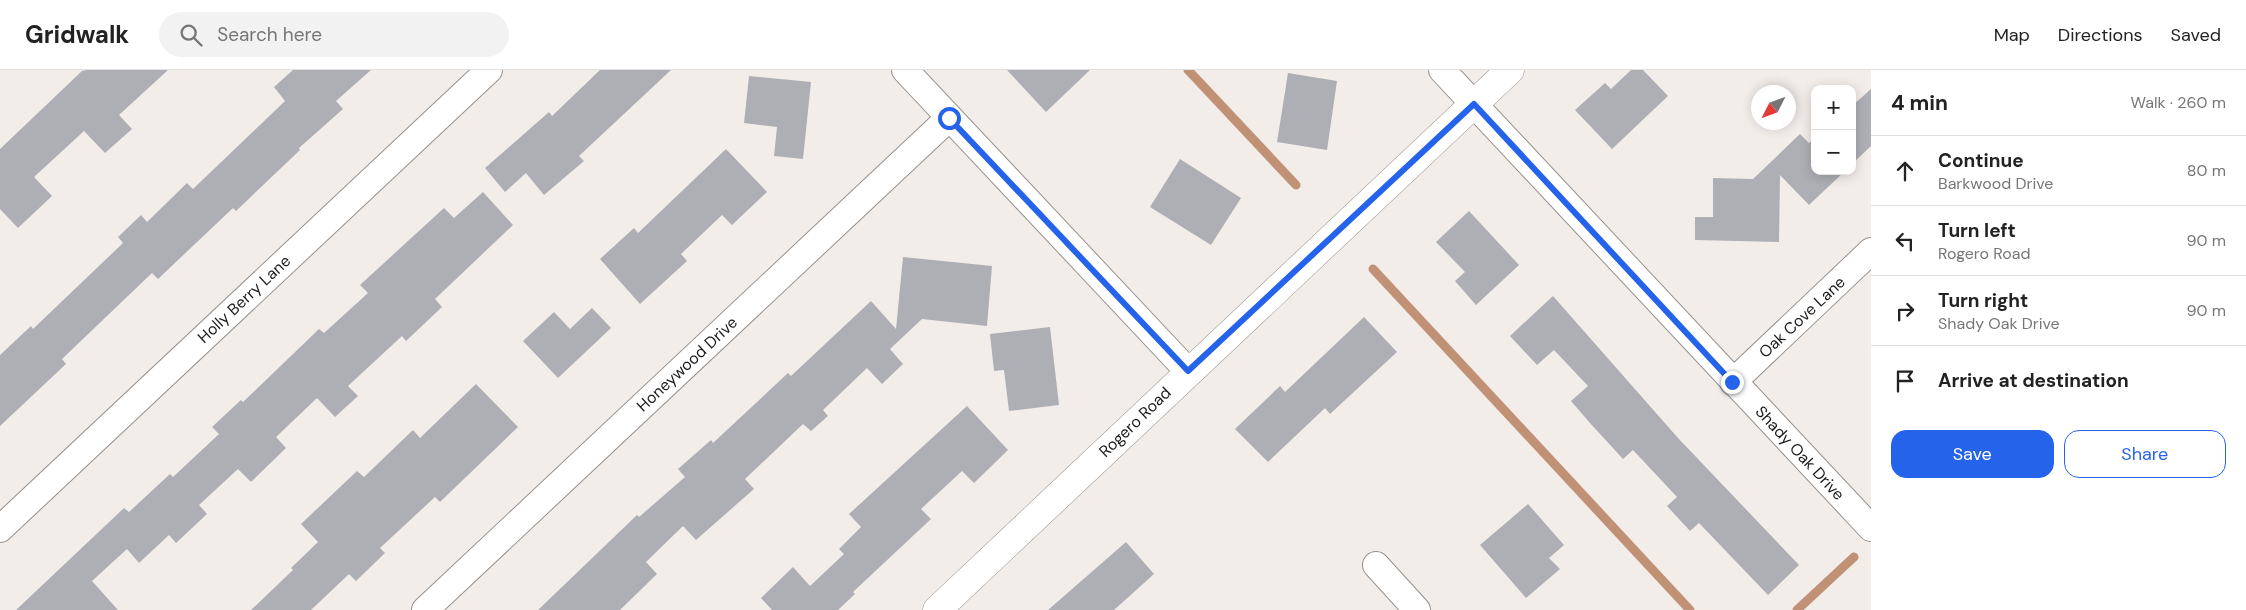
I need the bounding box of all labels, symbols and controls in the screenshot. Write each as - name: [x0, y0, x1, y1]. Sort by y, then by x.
- search box: [159, 12, 509, 57]
- text: Gridwalk: [25, 19, 129, 50]
- icon: search: [177, 21, 205, 49]
- text: Search here: [217, 22, 322, 47]
- text: Map: [1994, 23, 2030, 47]
- text: Directions: [2058, 23, 2143, 47]
- text: Saved: [2171, 23, 2221, 47]
- north arrow: [1751, 85, 1796, 130]
- map controls: [1811, 85, 1856, 175]
- button: +: [1811, 85, 1856, 130]
- text: 4 min: [1891, 89, 1948, 117]
- text: Walk · 260 m: [2131, 92, 2226, 113]
- route start: [938, 107, 961, 130]
- button: −: [1811, 130, 1856, 175]
- text: Continue: [1938, 148, 2024, 173]
- icon: ahead: [1891, 157, 1919, 185]
- text: 80 m: [2187, 160, 2226, 181]
- text: Barkwood Drive: [1938, 173, 2053, 194]
- text: Turn left: [1938, 218, 2016, 243]
- icon: left: [1891, 227, 1919, 255]
- text: 90 m: [2186, 230, 2226, 251]
- text: Rogero Road: [1938, 243, 2030, 264]
- street label: Holly Berry Lane: [193, 250, 295, 348]
- street label: Oak Cove Lane: [1754, 272, 1850, 362]
- text: Turn right: [1938, 288, 2028, 313]
- icon: right: [1891, 297, 1919, 325]
- text: 90 m: [2186, 300, 2226, 321]
- street label: Honeywood Drive: [632, 312, 742, 416]
- text: Shady Oak Drive: [1938, 313, 2060, 334]
- icon: arrive: [1891, 367, 1919, 395]
- text: Arrive at destination: [1938, 368, 2129, 393]
- route end: [1721, 371, 1744, 394]
- street label: Rogero Road: [1094, 382, 1176, 462]
- street label: Shady Oak Drive: [1751, 401, 1849, 505]
- button: Save: [1891, 430, 2054, 478]
- button: Share: [2064, 430, 2226, 478]

